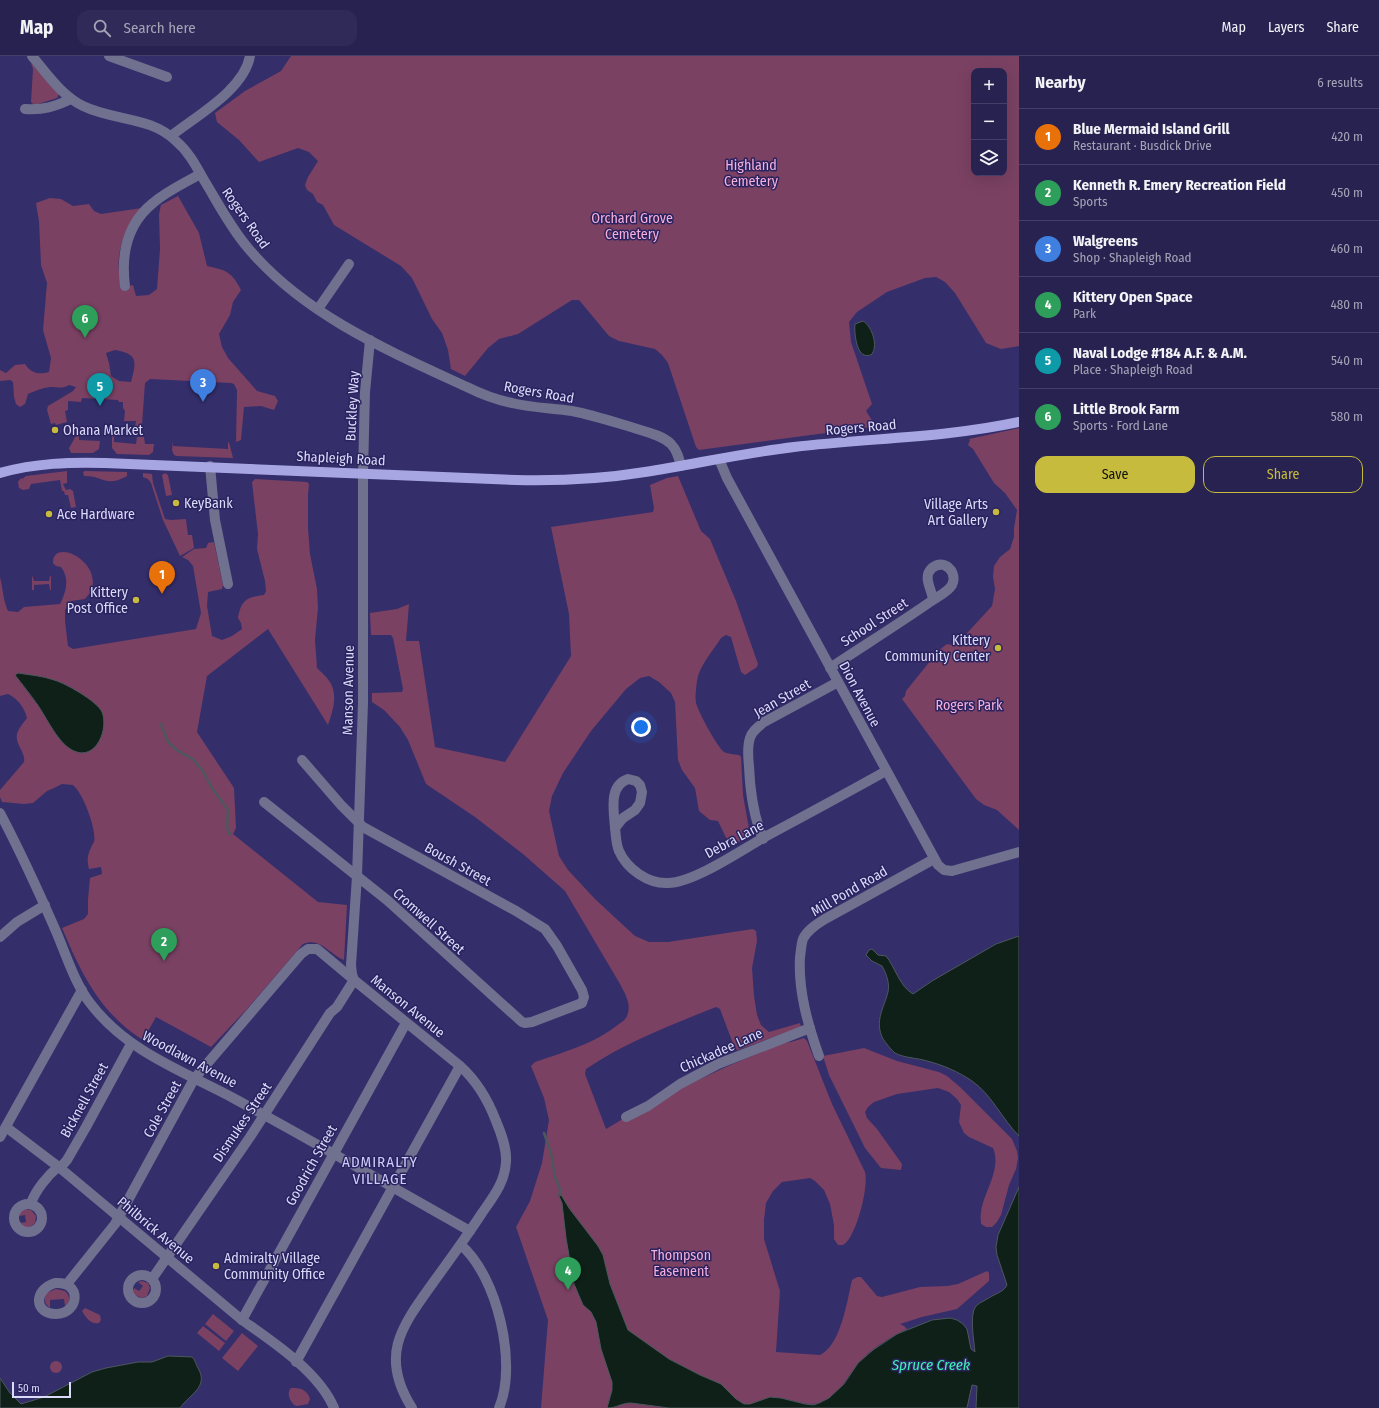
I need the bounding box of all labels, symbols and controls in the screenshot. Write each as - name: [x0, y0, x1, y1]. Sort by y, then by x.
- search box: [77, 10, 357, 46]
- text: Map: [20, 16, 53, 39]
- icon: search: [91, 17, 113, 39]
- text: Search here: [123, 19, 196, 37]
- text: Map: [1222, 19, 1246, 36]
- text: Layers: [1268, 19, 1304, 36]
- text: Share: [1326, 19, 1359, 36]
- map controls: [971, 68, 1007, 176]
- button: +: [971, 68, 1007, 104]
- text: Nearby: [1035, 72, 1086, 93]
- text: 6 results: [1317, 75, 1363, 90]
- button: −: [971, 104, 1007, 140]
- text: Blue Mermaid Island Grill: [1073, 120, 1230, 138]
- text: 1: [1045, 129, 1051, 144]
- text: 420 m: [1331, 129, 1363, 144]
- text: Restaurant · Busdick Drive: [1073, 138, 1212, 153]
- button: layers: [971, 140, 1007, 176]
- park label: Highland Cemetery: [724, 157, 779, 190]
- text: Kenneth R. Emery Recreation Field: [1073, 176, 1286, 194]
- street label: Rogers Road: [218, 184, 273, 252]
- text: 2: [1045, 185, 1051, 200]
- text: 450 m: [1331, 185, 1363, 200]
- text: Sports: [1073, 194, 1108, 209]
- park label: Orchard Grove Cemetery: [591, 210, 673, 243]
- text: Walgreens: [1073, 232, 1138, 250]
- text: 3: [1045, 241, 1051, 256]
- text: 460 m: [1330, 241, 1363, 256]
- text: Shop · Shapleigh Road: [1073, 250, 1192, 265]
- text: Kittery Open Space: [1073, 288, 1193, 306]
- text: 4: [1045, 297, 1051, 312]
- text: 480 m: [1330, 297, 1363, 312]
- pin: 6: [72, 305, 98, 338]
- text: Park: [1073, 306, 1096, 321]
- text: Naval Lodge #184 A.F. & A.M.: [1073, 344, 1247, 362]
- text: 5: [1045, 353, 1051, 368]
- text: 540 m: [1331, 353, 1363, 368]
- text: Place · Shapleigh Road: [1073, 362, 1193, 377]
- pin: 3: [190, 369, 216, 402]
- street label: Buckley Way: [342, 370, 363, 442]
- pin: 5: [87, 373, 113, 406]
- street label: Rogers Road: [502, 378, 575, 407]
- text: Little Brook Farm: [1073, 400, 1179, 418]
- text: 6: [1045, 409, 1051, 424]
- text: 580 m: [1331, 409, 1363, 424]
- street label: Rogers Road: [825, 416, 897, 439]
- text: Sports · Ford Lane: [1073, 418, 1168, 433]
- place label: Ohana Market: [63, 422, 144, 439]
- marker: Ohana Market: [50, 425, 60, 435]
- street label: Shapleigh Road: [296, 448, 386, 469]
- button: Save: [1035, 456, 1195, 493]
- button: Share: [1203, 456, 1363, 493]
- place label: KeyBank: [184, 495, 233, 512]
- place label: Village Arts Art Gallery: [924, 496, 989, 529]
- marker: KeyBank: [171, 498, 181, 508]
- place label: Ace Hardware: [57, 506, 135, 523]
- marker: Village Arts Art Gallery: [991, 507, 1001, 517]
- marker: Ace Hardware: [44, 509, 54, 519]
- pin: 1: [149, 561, 175, 594]
- place label: Kittery Post Office: [67, 584, 129, 617]
- street label: School Street: [838, 594, 911, 650]
- marker: Kittery Post Office: [131, 595, 141, 605]
- place label: Kittery Community Center: [885, 632, 991, 665]
- marker: Kittery Community Center: [993, 643, 1003, 653]
- street label: Manson Avenue: [339, 645, 358, 735]
- street label: Dion Avenue: [835, 659, 884, 730]
- street label: Jean Street: [751, 675, 814, 721]
- park label: Rogers Park: [936, 697, 1003, 714]
- your location: [631, 717, 651, 737]
- street label: Debra Lane: [702, 817, 767, 862]
- street label: Boush Street: [422, 839, 494, 890]
- street label: Mill Pond Road: [808, 863, 891, 920]
- street label: Cromwell Street: [389, 885, 468, 958]
- pin: 2: [151, 928, 177, 961]
- street label: Manson Avenue: [367, 971, 448, 1041]
- street label: Chickadee Lane: [677, 1025, 765, 1076]
- street label: Woodlawn Avenue: [139, 1027, 240, 1092]
- street label: Bicknell Street: [57, 1059, 112, 1141]
- street label: Cole Street: [140, 1077, 185, 1141]
- street label: Dismukes Street: [209, 1079, 276, 1165]
- street label: Goodrich Street: [282, 1122, 341, 1209]
- district label: ADMIRALTY VILLAGE: [342, 1153, 418, 1188]
- street label: Philbrick Avenue: [114, 1193, 198, 1268]
- park label: Thompson Easement: [651, 1247, 711, 1280]
- place label: Admiralty Village Community Office: [224, 1250, 325, 1283]
- pin: 4: [555, 1257, 581, 1290]
- marker: Admiralty Village Community Office: [211, 1261, 221, 1271]
- water label: Spruce Creek: [891, 1356, 971, 1374]
- scale bar: [12, 1380, 71, 1399]
- text: 50 m: [18, 1382, 40, 1395]

